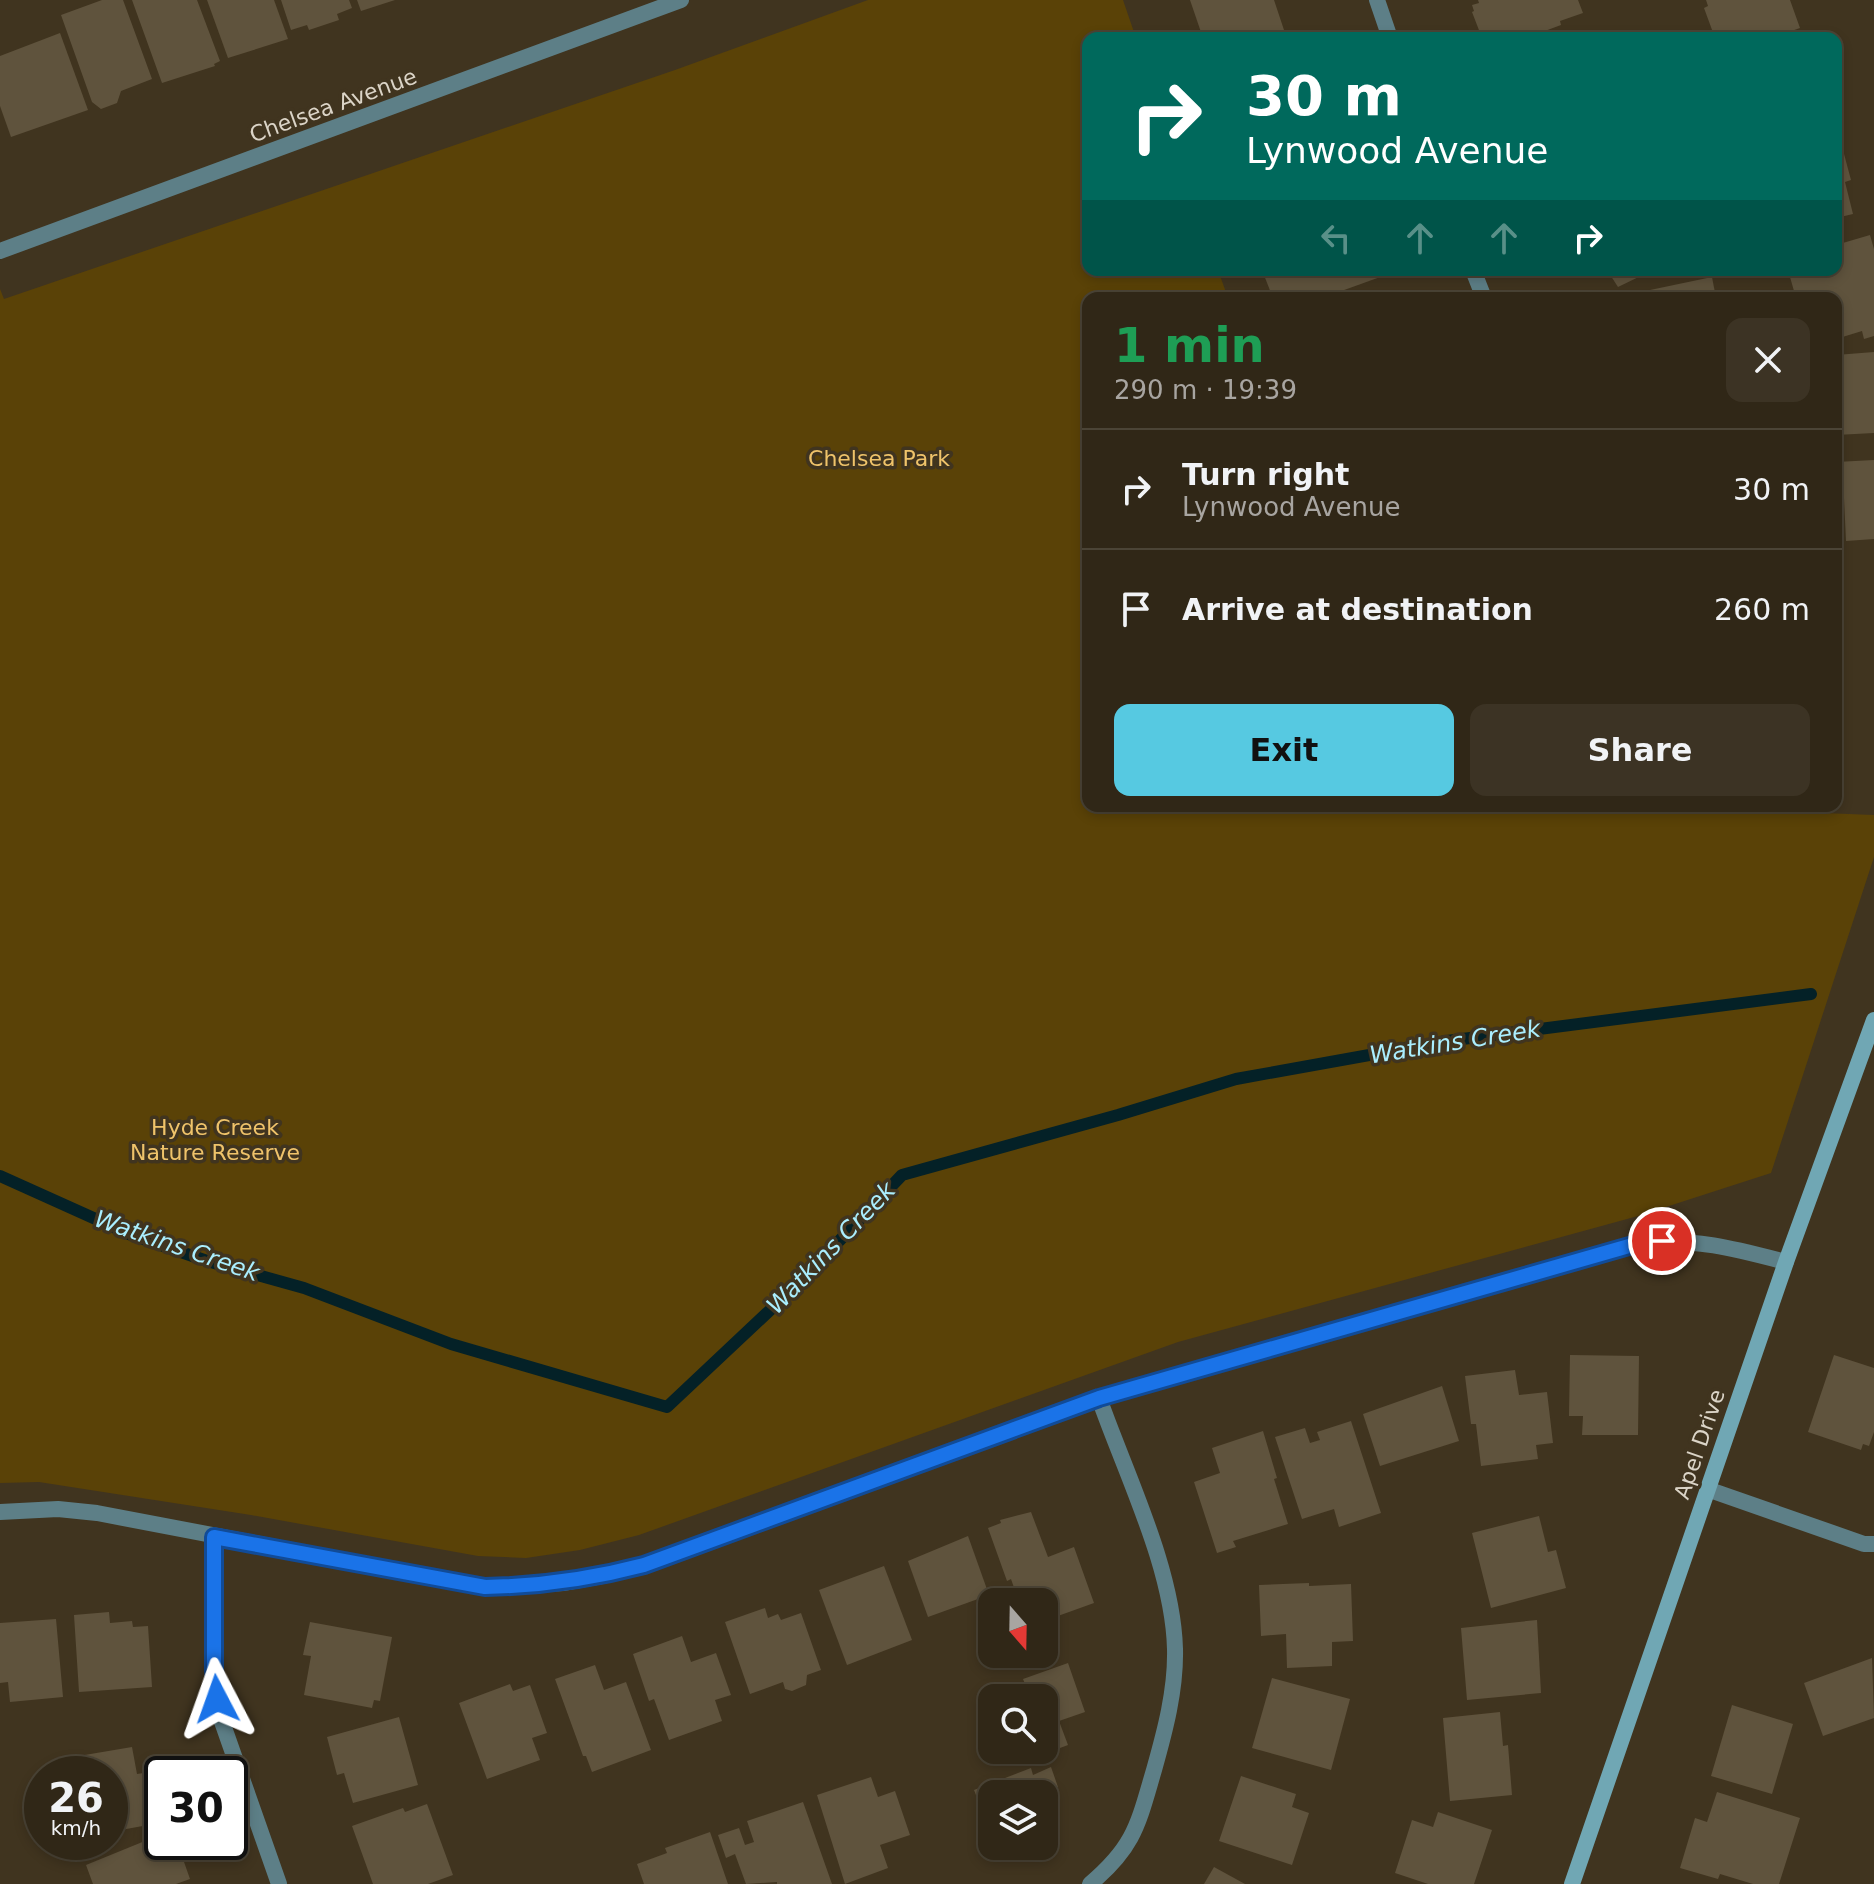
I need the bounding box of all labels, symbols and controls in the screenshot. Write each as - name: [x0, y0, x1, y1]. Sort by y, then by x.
- text: 30 m: [1246, 63, 1402, 128]
- street label: Chelsea Avenue: [246, 64, 420, 147]
- icon: right: [1114, 64, 1218, 168]
- text: Lynwood Avenue: [1246, 130, 1548, 171]
- icon: left: [1314, 216, 1358, 260]
- icon: ahead: [1398, 216, 1442, 260]
- icon: ahead: [1482, 216, 1526, 260]
- icon: right: [1566, 216, 1610, 260]
- text: 1 min: [1114, 317, 1265, 373]
- button: close: [1726, 318, 1810, 402]
- text: 290 m · 19:39: [1114, 375, 1297, 405]
- park label: Chelsea Park: [808, 446, 950, 471]
- text: Turn right: [1182, 457, 1349, 492]
- icon: right: [1114, 467, 1158, 511]
- text: 30 m: [1733, 472, 1810, 507]
- text: Lynwood Avenue: [1182, 492, 1400, 522]
- icon: arrive: [1114, 587, 1158, 631]
- text: Arrive at destination: [1182, 592, 1533, 627]
- text: 260 m: [1714, 592, 1810, 627]
- button: Exit: [1114, 704, 1454, 796]
- button: Share: [1470, 704, 1810, 796]
- water label: Watkins Creek: [1368, 1015, 1543, 1069]
- park label: Hyde Creek Nature Reserve: [130, 1115, 300, 1165]
- water label: Watkins Creek: [761, 1175, 902, 1320]
- water label: Watkins Creek: [91, 1205, 264, 1288]
- pin: [1628, 1207, 1696, 1275]
- icon: arrive: [1640, 1219, 1684, 1263]
- street label: Apel Drive: [1669, 1386, 1730, 1502]
- north arrow: [978, 1588, 1058, 1668]
- map controls: [978, 1588, 1058, 1860]
- position arrow: [175, 1657, 259, 1741]
- button: search: [978, 1684, 1058, 1764]
- speed limit sign: 30: [144, 1756, 248, 1860]
- text: 26: [48, 1775, 104, 1821]
- button: layers: [978, 1780, 1058, 1860]
- text: km/h: [51, 1816, 101, 1840]

